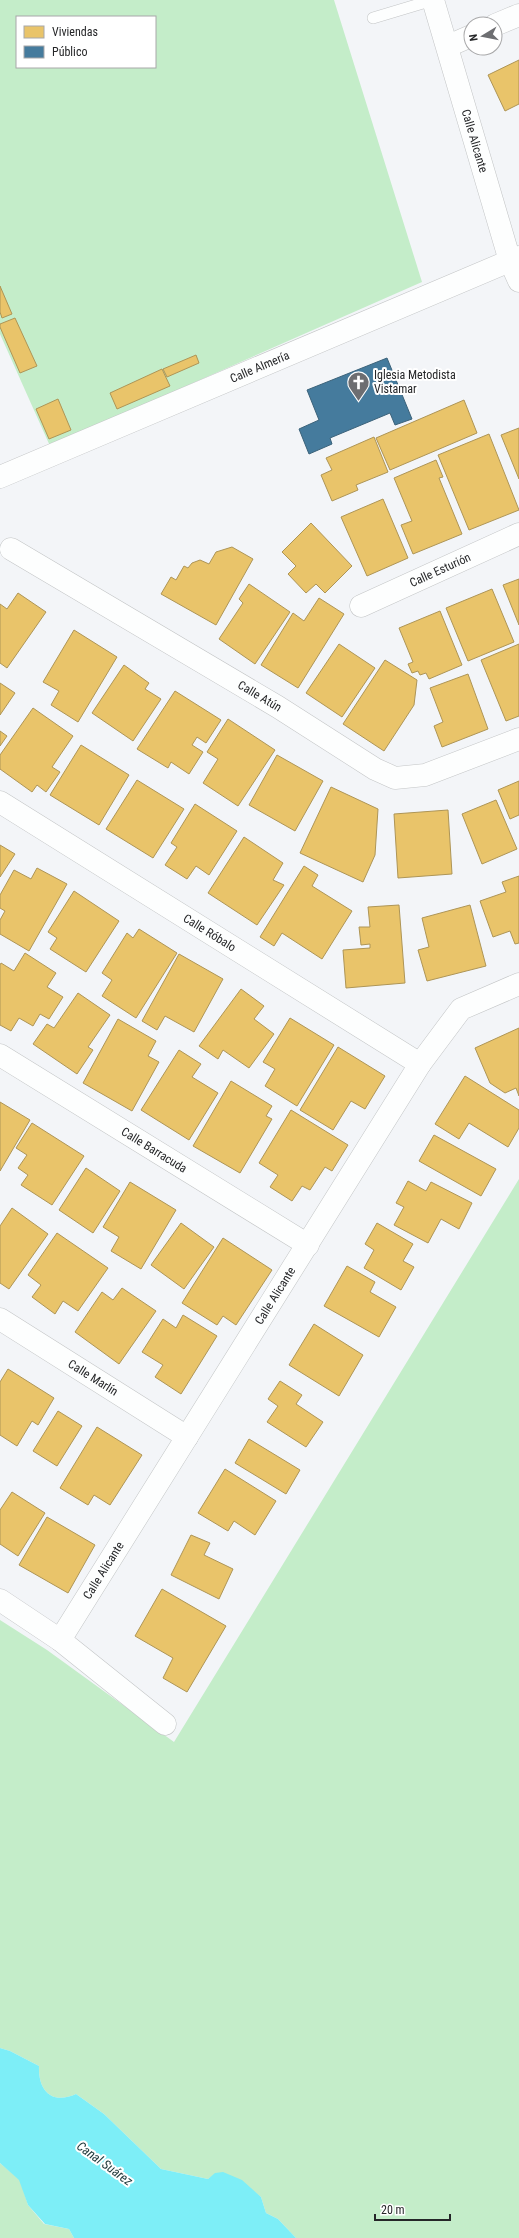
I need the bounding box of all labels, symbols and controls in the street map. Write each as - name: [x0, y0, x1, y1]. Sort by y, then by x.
- legend: [16, 16, 156, 68]
- north arrow: [463, 16, 503, 56]
- text: Viviendas: [52, 25, 98, 39]
- text: N: [467, 33, 481, 42]
- text: Público: [52, 45, 87, 59]
- street label: Calle Alicante: [459, 108, 491, 175]
- street label: Calle Almería: [228, 348, 292, 386]
- place label: Iglesia Metodista Vistamar: [374, 368, 456, 396]
- church icon: Iglesia Metodista Vistamar: [345, 369, 371, 402]
- street label: Calle Esturión: [407, 550, 473, 590]
- street label: Calle Atún: [235, 678, 284, 715]
- street label: Calle Róbalo: [181, 911, 238, 954]
- street label: Calle Barracuda: [119, 1124, 190, 1176]
- street label: Calle Alicante: [252, 1264, 299, 1327]
- street label: Calle Marlín: [65, 1357, 121, 1399]
- street label: Calle Alicante: [80, 1539, 127, 1602]
- water label: Canal Suárez: [74, 2138, 136, 2189]
- scale bar: [375, 2196, 450, 2222]
- text: 20 m: [381, 2203, 405, 2217]

